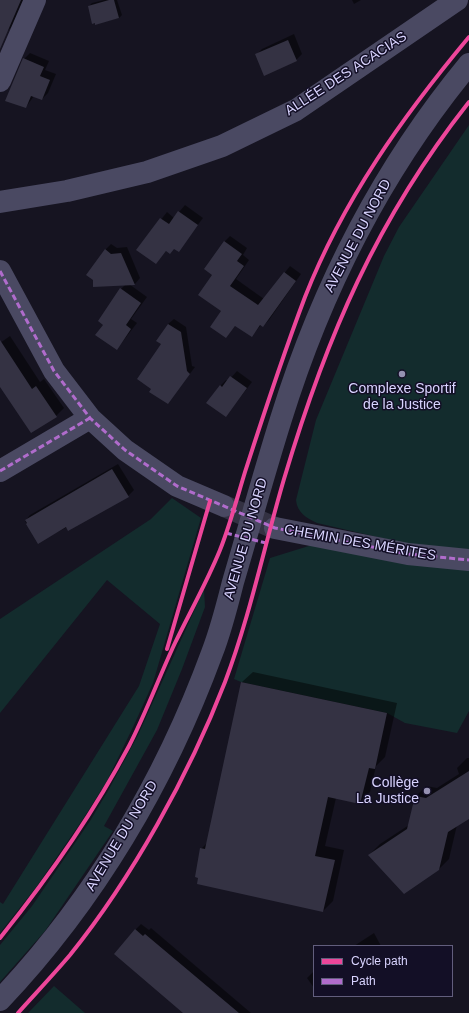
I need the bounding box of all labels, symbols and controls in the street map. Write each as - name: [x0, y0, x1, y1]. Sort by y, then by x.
- street label: ALLÉE DES ACACIAS: [282, 28, 410, 120]
- street label: AVENUE DU NORD: [321, 177, 395, 295]
- marker: Complexe Sportif de la Justice: [397, 369, 407, 379]
- place label: Complexe Sportif de la Justice: [348, 381, 456, 414]
- street label: AVENUE DU NORD: [221, 476, 271, 602]
- street label: CHEMIN DES MÉRITES: [283, 521, 437, 565]
- place label: Collège La Justice: [356, 775, 419, 808]
- street label: AVENUE DU NORD: [82, 778, 162, 894]
- marker: Collège La Justice: [422, 786, 432, 796]
- legend: [313, 945, 453, 997]
- text: Cycle path: [351, 954, 408, 968]
- text: Path: [351, 974, 376, 988]

